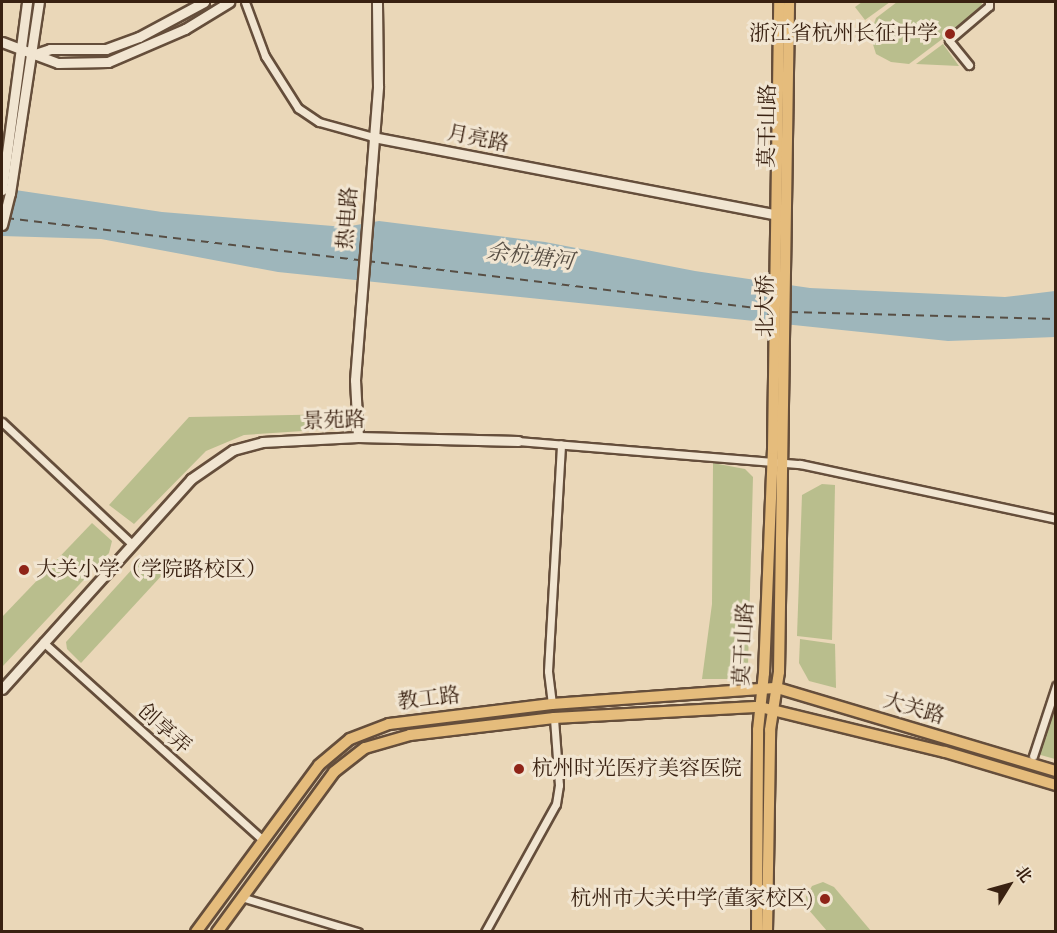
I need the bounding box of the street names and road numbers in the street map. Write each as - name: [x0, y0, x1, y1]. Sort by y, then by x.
- street label: 莫干山路: [755, 84, 781, 168]
- street label: 月亮路: [445, 121, 511, 157]
- street label: 热电路: [333, 186, 363, 250]
- street label: 北大桥: [753, 275, 779, 337]
- street label: 景苑路: [302, 407, 366, 435]
- street label: 莫干山路: [729, 601, 759, 687]
- street label: 教工路: [396, 683, 462, 715]
- street label: 大关路: [880, 688, 948, 730]
- street label: 创享弄: [132, 699, 196, 759]

